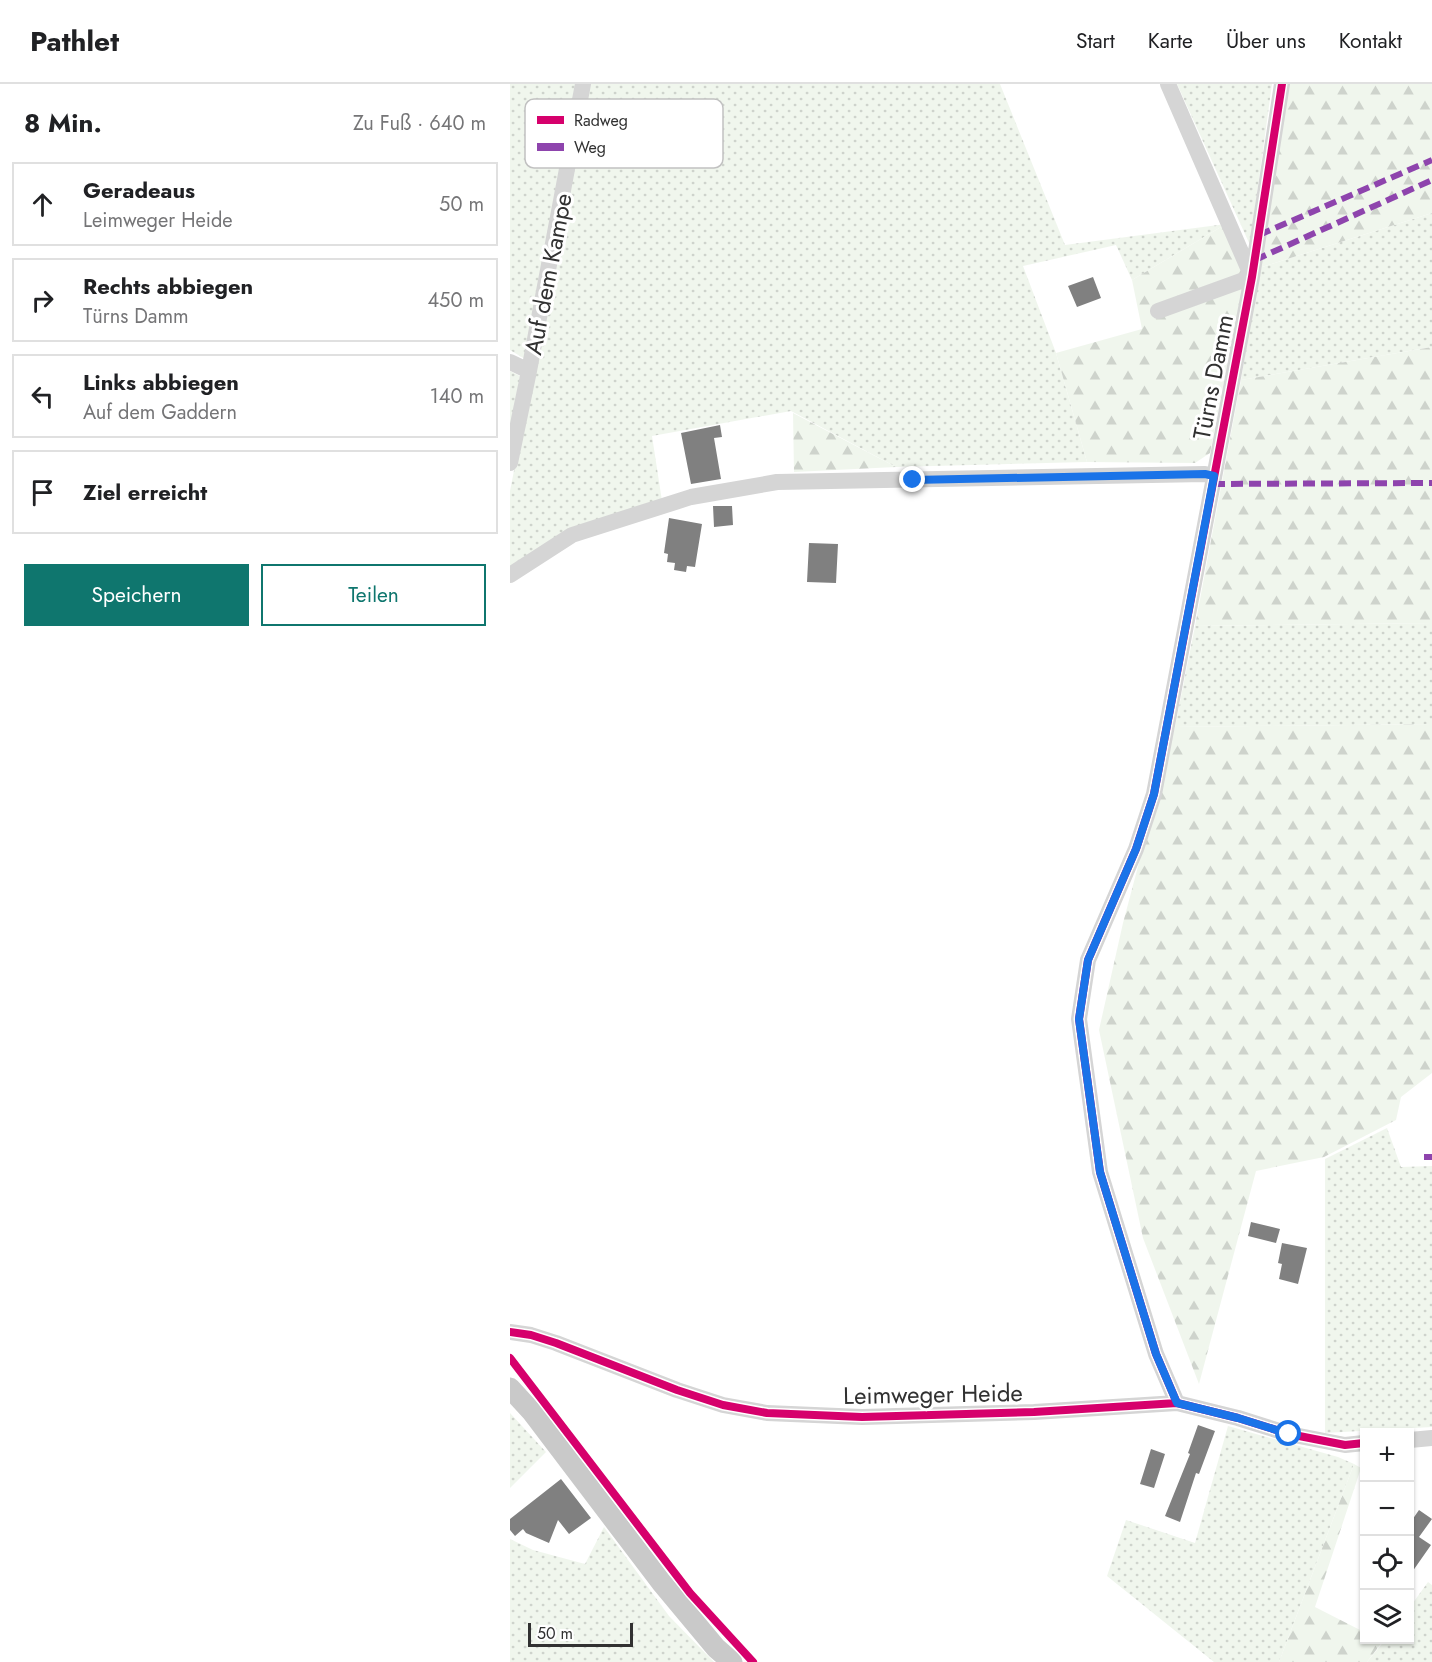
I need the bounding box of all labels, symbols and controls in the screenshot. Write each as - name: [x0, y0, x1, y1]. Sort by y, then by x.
- text: Pathlet: [30, 21, 119, 62]
- text: Start: [1076, 26, 1115, 56]
- text: Karte: [1148, 26, 1193, 56]
- text: Über uns: [1226, 26, 1306, 56]
- text: Kontakt: [1339, 26, 1402, 56]
- legend: [525, 99, 723, 168]
- text: 8 Min.: [24, 104, 102, 142]
- text: Zu Fuß · 640 m: [353, 109, 486, 138]
- text: Radweg: [574, 109, 628, 132]
- text: Weg: [574, 136, 606, 159]
- text: Geradeaus: [83, 174, 195, 206]
- icon: ahead: [26, 188, 59, 221]
- text: 50 m: [439, 190, 484, 219]
- street label: Auf dem Kampe: [515, 190, 581, 358]
- text: Leimweger Heide: [83, 206, 233, 235]
- text: Rechts abbiegen: [83, 270, 253, 302]
- icon: right: [26, 284, 59, 317]
- text: 450 m: [427, 286, 484, 315]
- text: Türns Damm: [83, 302, 189, 331]
- street label: Türns Damm: [1184, 311, 1242, 443]
- text: Links abbiegen: [83, 366, 239, 398]
- icon: left: [26, 380, 59, 413]
- text: 140 m: [430, 382, 484, 411]
- text: Auf dem Gaddern: [83, 398, 237, 427]
- route end: [899, 466, 925, 492]
- icon: arrive: [26, 476, 59, 509]
- text: Ziel erreicht: [83, 476, 207, 508]
- button: Speichern: [24, 564, 249, 626]
- button: Teilen: [261, 564, 486, 626]
- street label: Leimweger Heide: [843, 1375, 1023, 1413]
- route start: [1275, 1420, 1301, 1446]
- map controls: [1360, 1428, 1414, 1644]
- button: +: [1360, 1428, 1414, 1482]
- button: −: [1360, 1482, 1414, 1536]
- button: locate: [1360, 1536, 1414, 1590]
- button: layers: [1360, 1590, 1414, 1644]
- scale bar: [528, 1620, 633, 1648]
- text: 50 m: [537, 1622, 573, 1645]

